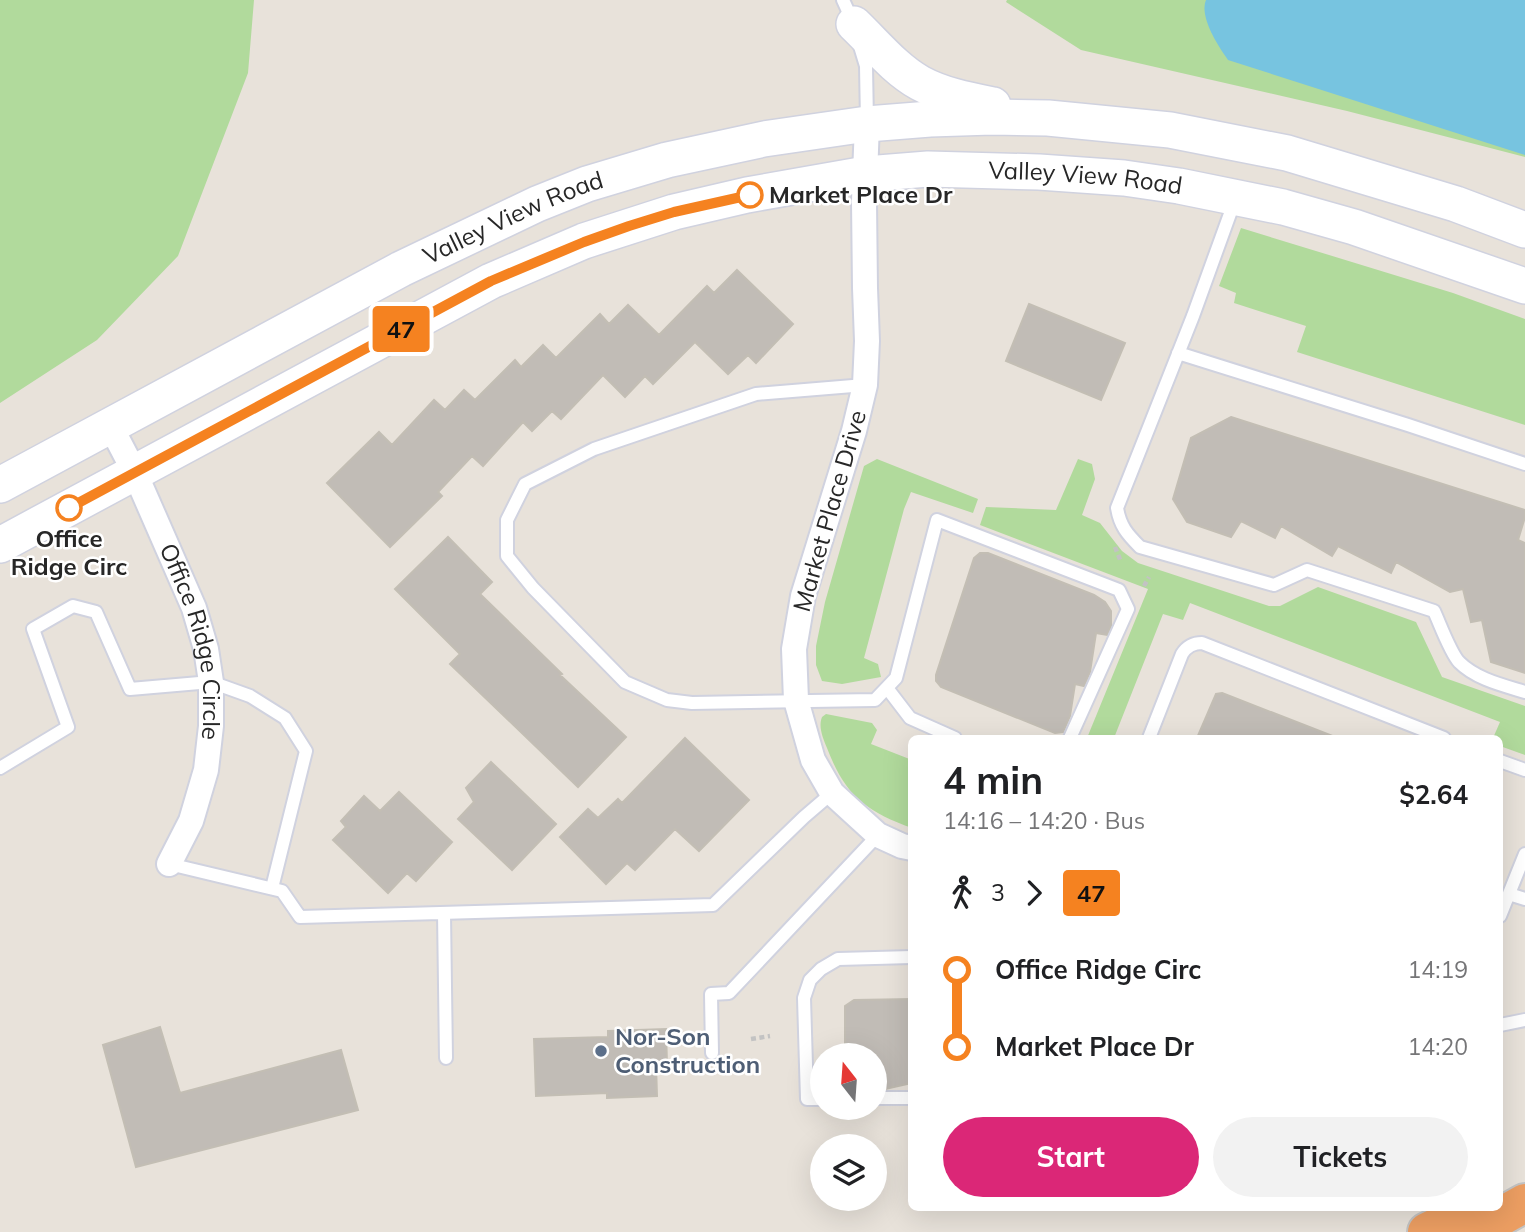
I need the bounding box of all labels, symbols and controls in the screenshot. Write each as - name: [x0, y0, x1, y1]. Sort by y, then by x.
- street label: Valley View Road: [988, 155, 1184, 200]
- street label: Valley View Road: [418, 164, 607, 270]
- place label: Market Place Dr: [769, 179, 953, 209]
- marker: Market Place Dr: [737, 182, 763, 208]
- line badge: 47: [370, 306, 432, 352]
- text: 47: [387, 314, 415, 344]
- street label: Market Place Drive: [786, 407, 872, 615]
- marker: Office Ridge Circ: [56, 495, 82, 521]
- place label: Office Ridge Circ: [11, 523, 127, 581]
- street label: Office Ridge Circle: [154, 538, 227, 742]
- text: 4 min: [943, 756, 1043, 804]
- text: $2.64: [1399, 778, 1468, 811]
- text: 14:16 – 14:20 · Bus: [943, 806, 1145, 835]
- icon: walk: [943, 874, 981, 912]
- icon: forward: [1015, 874, 1053, 912]
- text: 3: [991, 878, 1005, 907]
- text: 47: [1077, 878, 1106, 908]
- text: Office Ridge Circ: [995, 953, 1201, 986]
- text: 14:19: [1408, 955, 1468, 984]
- place label: Nor-Son Construction: [615, 1021, 760, 1079]
- text: Market Place Dr: [995, 1030, 1194, 1063]
- text: 14:20: [1408, 1032, 1468, 1061]
- marker: Nor-Son Construction: [593, 1043, 609, 1059]
- north arrow: [810, 1043, 887, 1120]
- map controls: [810, 1043, 887, 1211]
- button: Start: [943, 1117, 1199, 1197]
- button: Tickets: [1213, 1117, 1468, 1197]
- button: layers: [810, 1134, 887, 1211]

